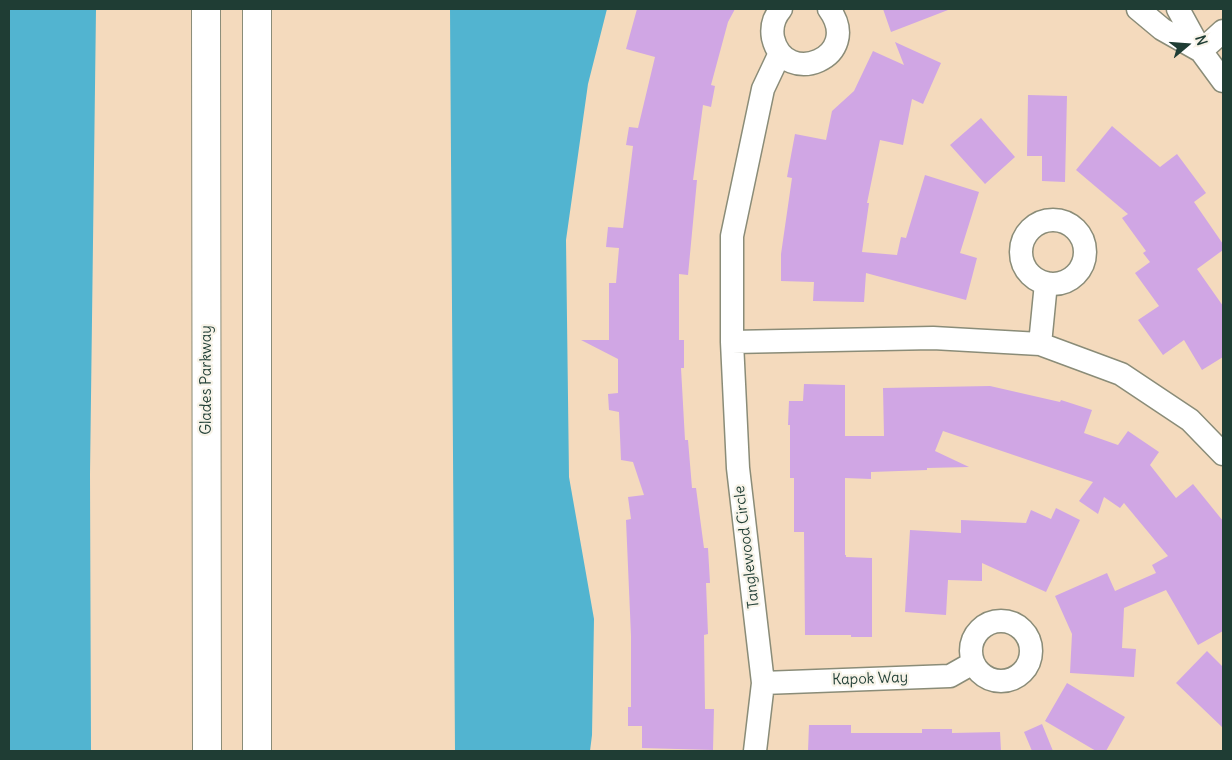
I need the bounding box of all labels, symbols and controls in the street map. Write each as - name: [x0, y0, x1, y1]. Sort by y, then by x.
- north arrow: [1162, 20, 1212, 70]
- text: N: [1191, 33, 1211, 48]
- street label: Glades Parkway: [198, 325, 216, 435]
- street label: Tanglewood Circle: [731, 485, 763, 609]
- street label: Kapok Way: [832, 669, 908, 689]

